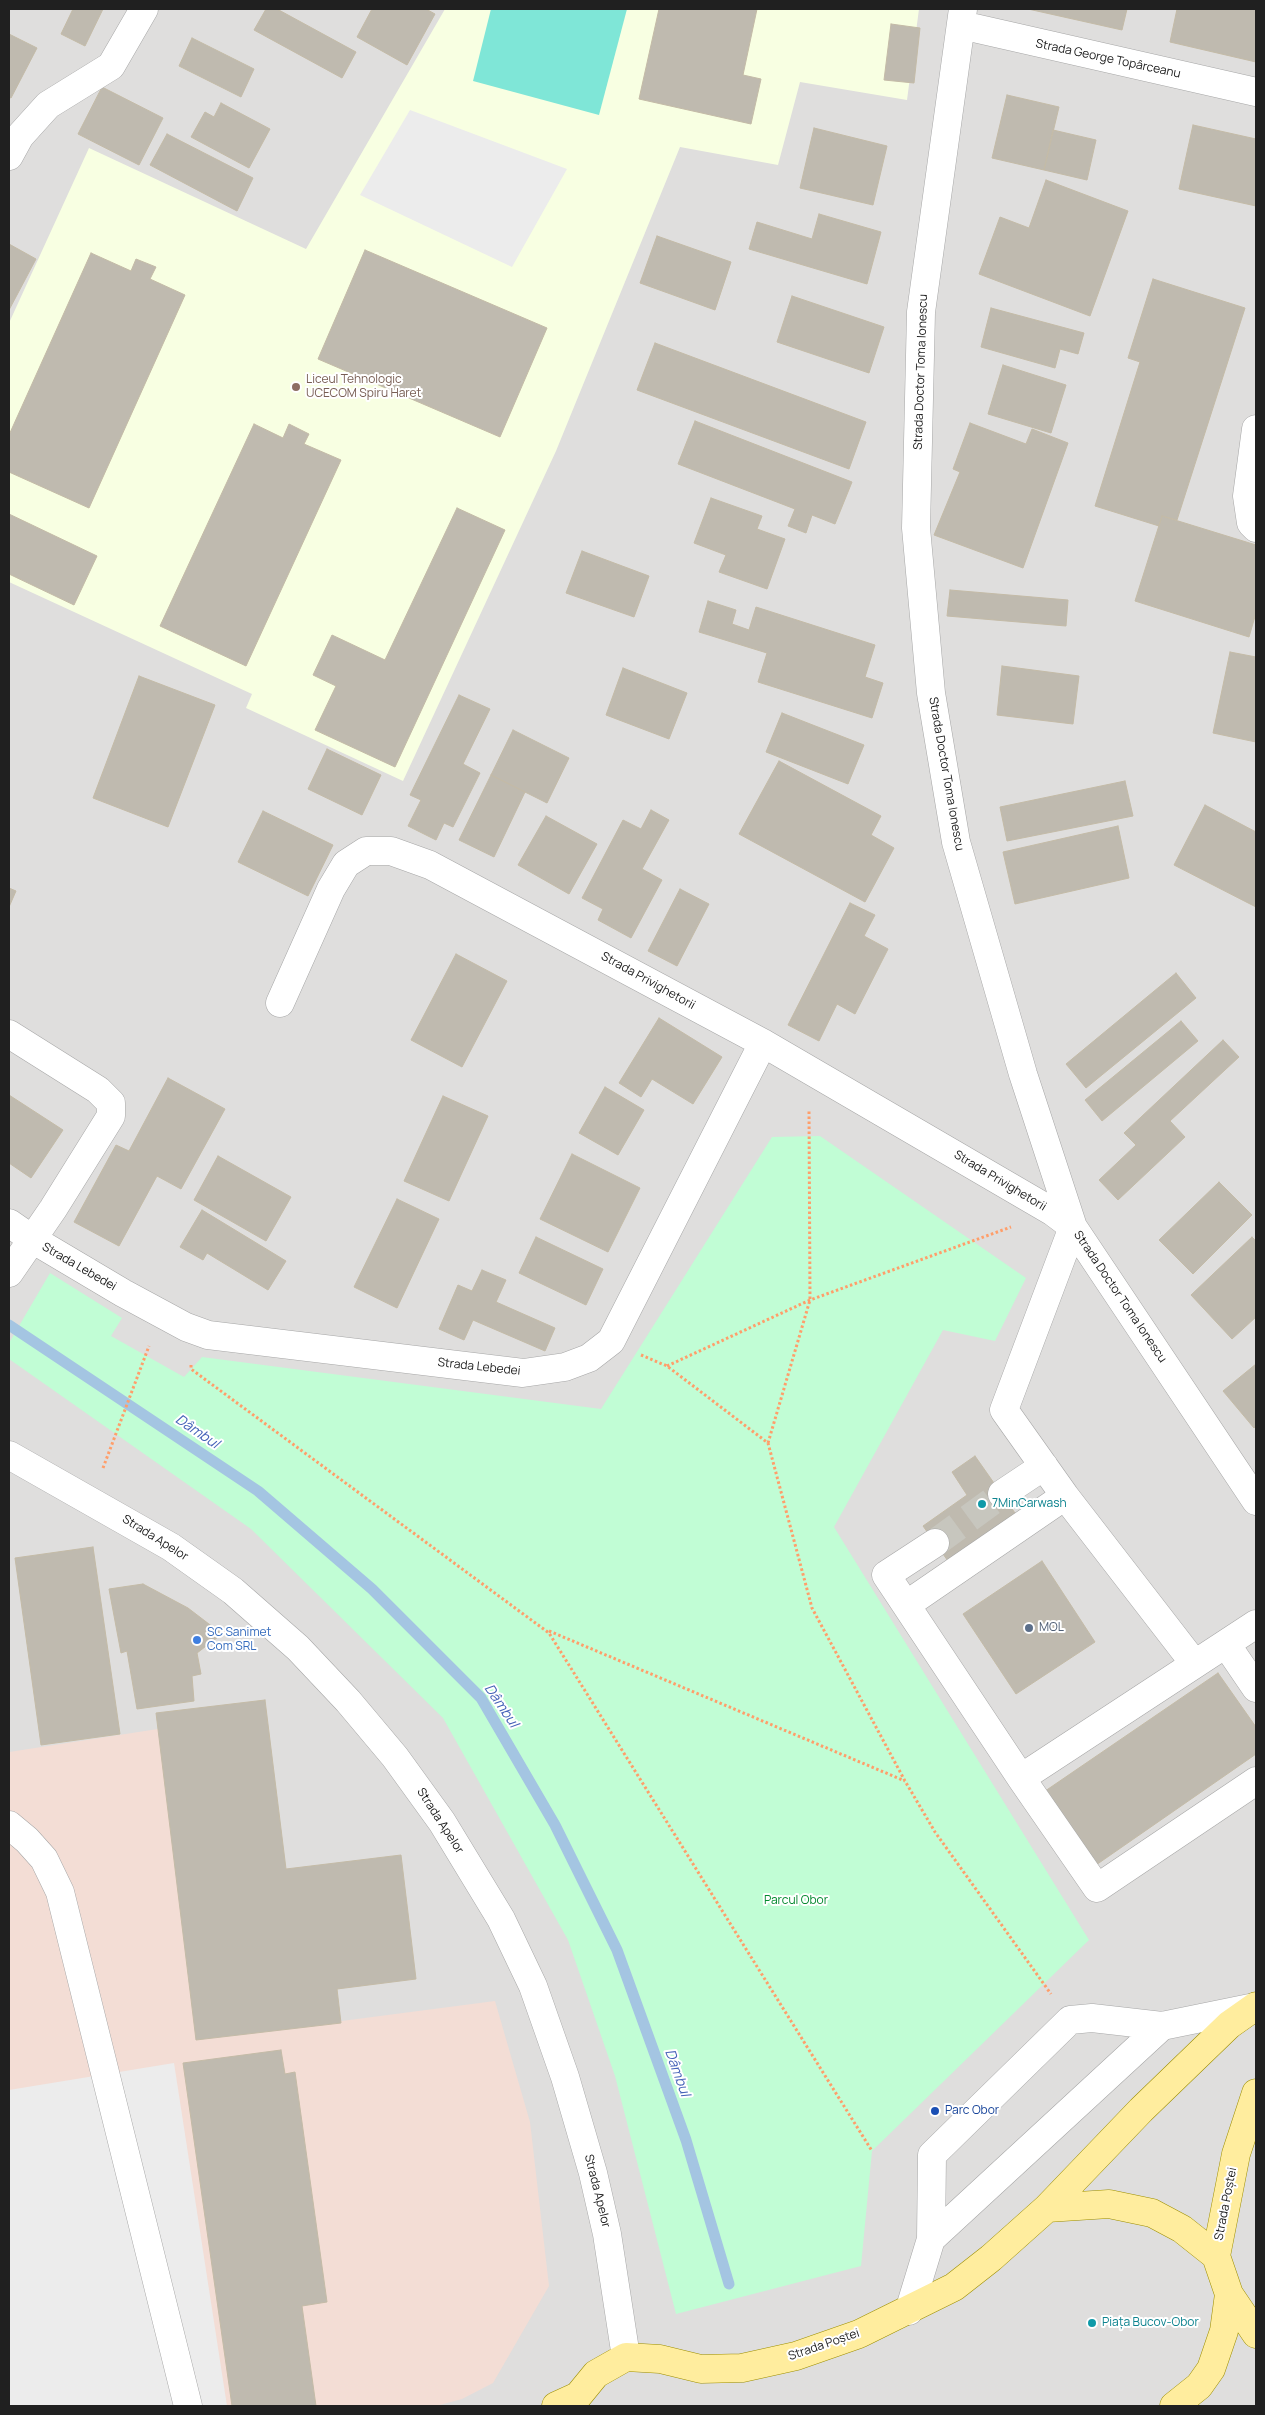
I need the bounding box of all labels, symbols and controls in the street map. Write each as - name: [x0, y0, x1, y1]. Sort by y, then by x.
- street label: Strada George Topârceanu: [1034, 37, 1182, 81]
- street label: Strada Doctor Toma Ionescu: [911, 294, 931, 450]
- place label: Liceul Tehnologic UCECOM Spiru Haret: [306, 373, 421, 401]
- marker: Liceul Tehnologic UCECOM Spiru Haret: [290, 381, 302, 393]
- street label: Strada Doctor Toma Ionescu: [925, 696, 967, 852]
- street label: Strada Privighetorii: [598, 949, 698, 1013]
- street label: Strada Privighetorii: [951, 1148, 1049, 1214]
- street label: Strada Doctor Toma Ionescu: [1070, 1228, 1170, 1366]
- street label: Strada Lebedei: [39, 1240, 119, 1294]
- street label: Strada Lebedei: [437, 1355, 521, 1379]
- water label: Dâmbul: [172, 1411, 222, 1453]
- place label: 7MinCarwash: [992, 1497, 1067, 1511]
- marker: 7MinCarwash: [976, 1498, 988, 1510]
- street label: Strada Apelor: [119, 1512, 191, 1564]
- place label: MOL: [1039, 1621, 1064, 1635]
- marker: MOL: [1023, 1622, 1035, 1634]
- place label: SC Sanimet Com SRL: [207, 1626, 271, 1654]
- marker: SC Sanimet Com SRL: [191, 1634, 203, 1646]
- water label: Dâmbul: [480, 1681, 522, 1731]
- street label: Strada Apelor: [414, 1786, 466, 1856]
- park label: Parcul Obor: [764, 1894, 828, 1908]
- water label: Dâmbul: [661, 2047, 693, 2099]
- place label: Parc Obor: [945, 2104, 999, 2118]
- marker: Parc Obor: [929, 2105, 941, 2117]
- street label: Strada Apelor: [581, 2153, 613, 2229]
- street label: Strada Poștei: [1212, 2166, 1240, 2242]
- place label: Piața Bucov-Obor: [1102, 2316, 1199, 2330]
- marker: Piața Bucov-Obor: [1086, 2317, 1098, 2329]
- street label: Strada Poștei: [787, 2326, 861, 2364]

